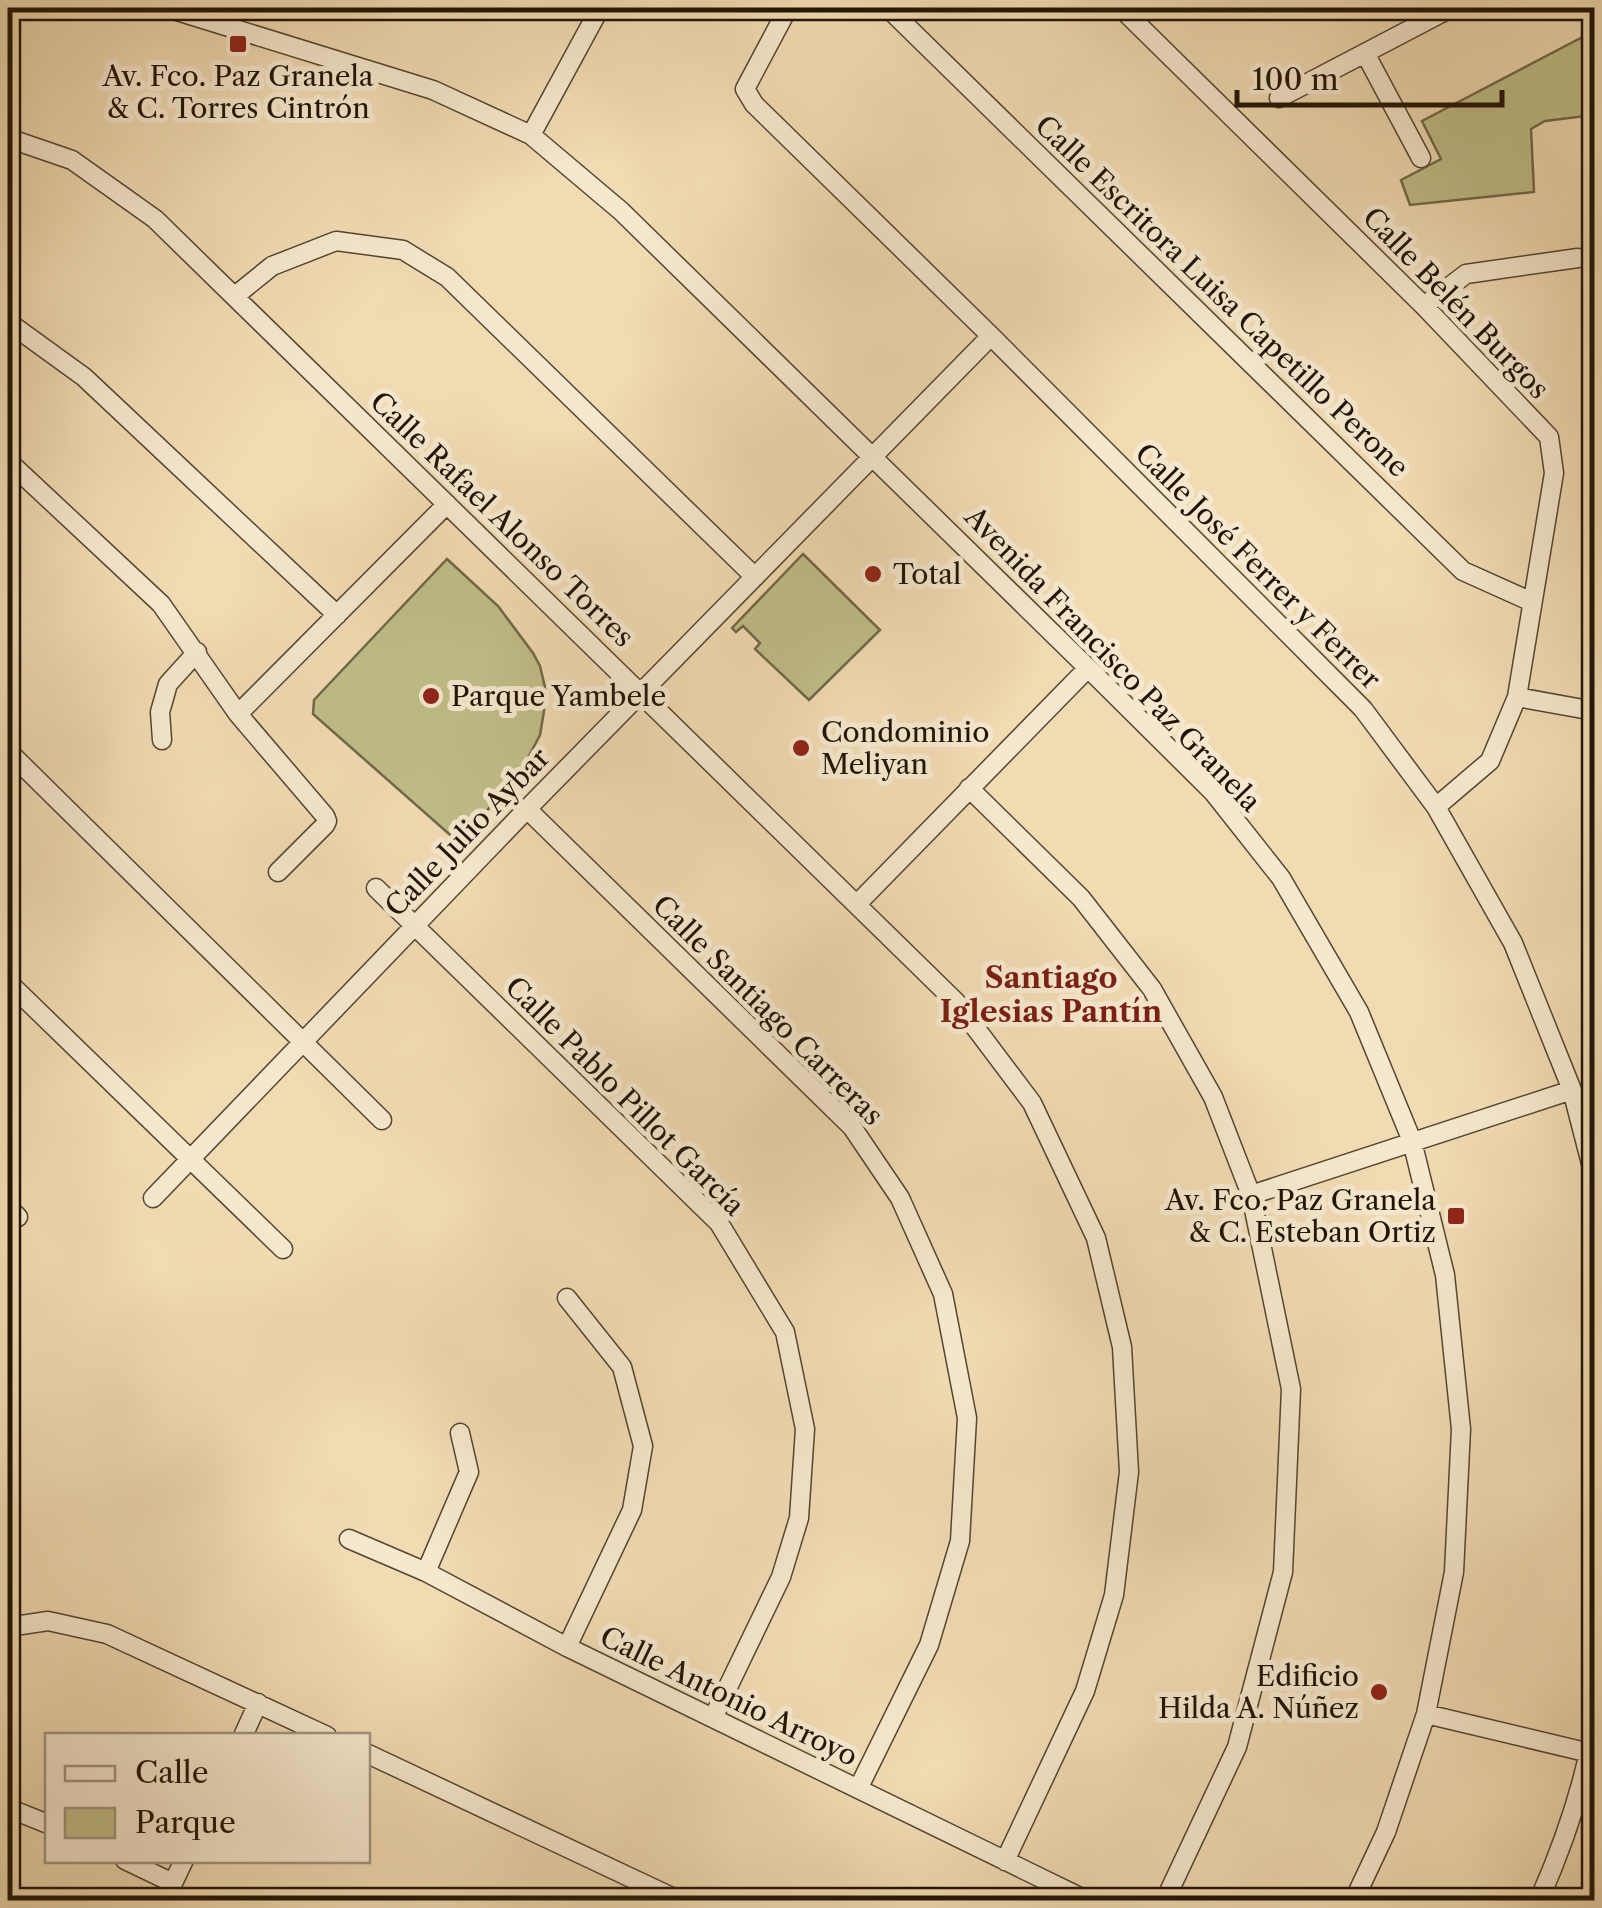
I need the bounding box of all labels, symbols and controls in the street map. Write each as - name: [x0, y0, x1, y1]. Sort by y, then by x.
- marker: Av. Fco. Paz Granela & C. Torres Cintrón: [227, 33, 249, 55]
- scale bar: [1237, 45, 1502, 107]
- place label: Av. Fco. Paz Granela & C. Torres Cintrón: [101, 59, 374, 125]
- text: 100 m: [1252, 61, 1339, 98]
- street label: Calle Escritora Luisa Capetillo Perone: [1028, 108, 1416, 484]
- street label: Calle Belén Burgos: [1356, 200, 1556, 406]
- street label: Calle Rafael Alonso Torres: [363, 384, 641, 654]
- street label: Calle José Ferrer y Ferrer: [1128, 436, 1388, 696]
- street label: Avenida Francisco Paz Granela: [957, 499, 1268, 819]
- place label: Total: [893, 557, 961, 591]
- marker: Total: [862, 563, 884, 585]
- place label: Parque Yambele: [451, 679, 666, 713]
- marker: Parque Yambele: [420, 685, 442, 707]
- place label: Condominio Meliyan: [821, 715, 989, 781]
- marker: Condominio Meliyan: [790, 737, 812, 759]
- street label: Calle Julio Aybar: [378, 740, 556, 923]
- street label: Calle Santiago Carreras: [646, 888, 890, 1132]
- district label: Santiago Iglesias Pantín: [940, 959, 1163, 1030]
- street label: Calle Pablo Pillot García: [499, 970, 752, 1223]
- place label: Av. Fco. Paz Granela & C. Esteban Ortiz: [1164, 1183, 1436, 1249]
- marker: Av. Fco. Paz Granela & C. Esteban Ortiz: [1445, 1205, 1467, 1227]
- street label: Calle Antonio Arroyo: [595, 1619, 863, 1773]
- place label: Edificio Hilda A. Núñez: [1158, 1659, 1359, 1725]
- marker: Edificio Hilda A. Núñez: [1368, 1681, 1390, 1703]
- legend: [45, 1733, 370, 1863]
- text: Calle: [135, 1754, 209, 1791]
- text: Parque: [135, 1804, 236, 1841]

